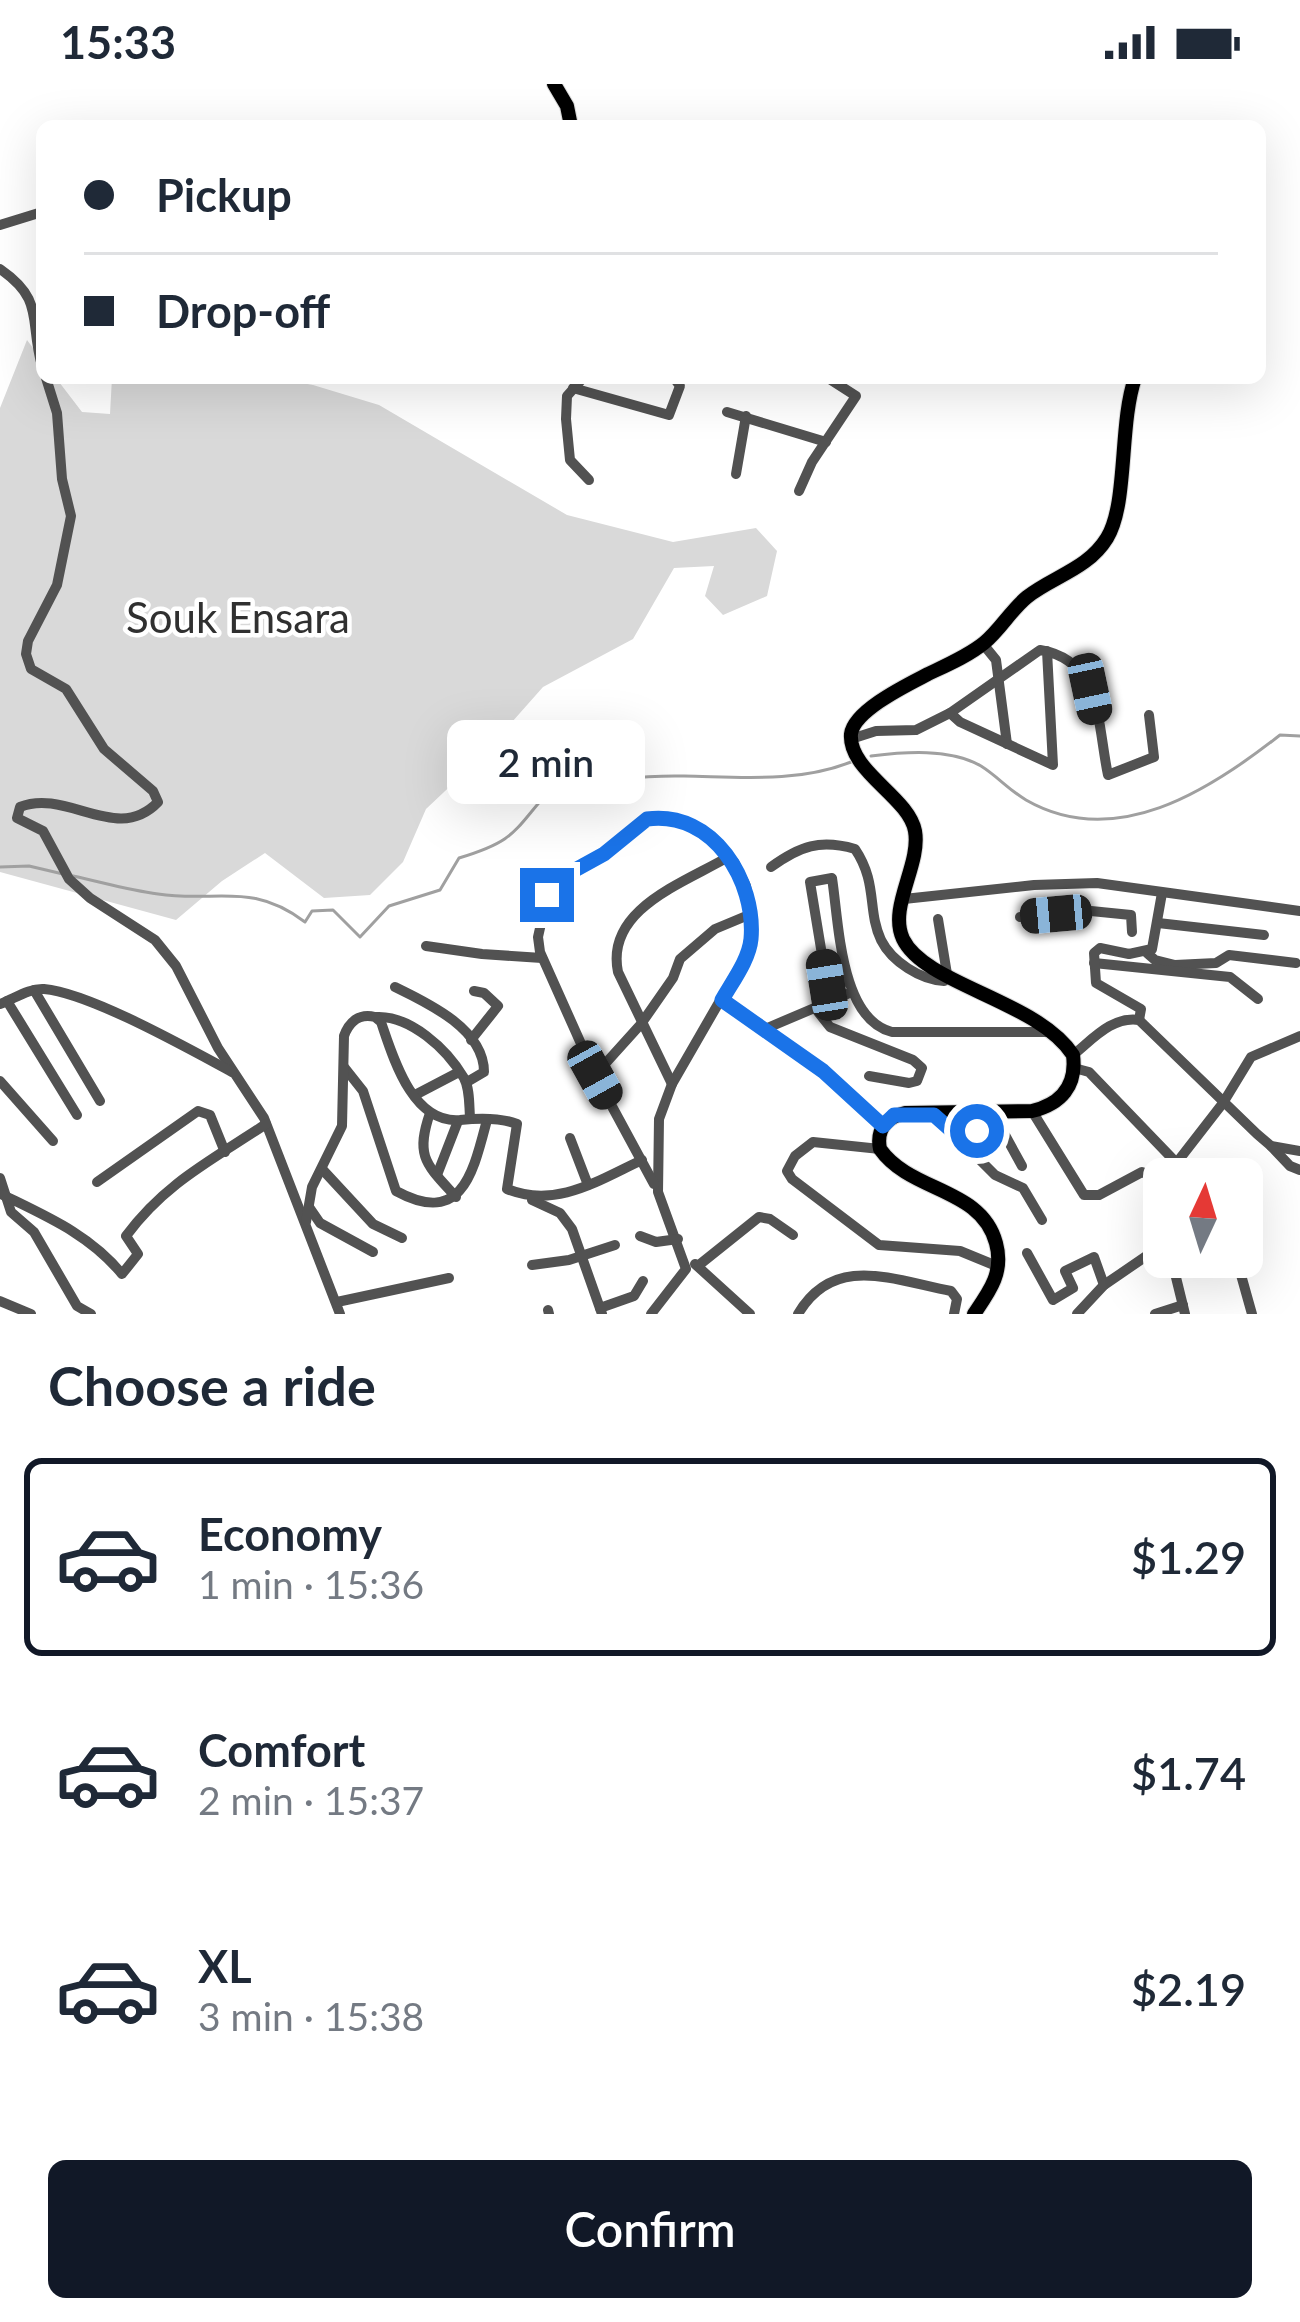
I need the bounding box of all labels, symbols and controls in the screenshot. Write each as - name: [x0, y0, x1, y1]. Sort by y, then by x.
- text: 15:33: [60, 15, 176, 69]
- text: Pickup: [156, 168, 292, 222]
- text: Drop-off: [156, 284, 330, 338]
- park label: Souk Ensara: [126, 592, 350, 642]
- car: [1065, 650, 1115, 728]
- callout: 2 min: [448, 721, 646, 805]
- text: 2 min: [498, 739, 594, 785]
- route end: [520, 868, 574, 922]
- car: [1019, 893, 1093, 935]
- car: [804, 947, 850, 1023]
- car: [562, 1035, 628, 1115]
- route start: [950, 1104, 1004, 1158]
- north arrow: [1143, 1158, 1263, 1278]
- map controls: [1143, 1158, 1263, 1278]
- text: Choose a ride: [48, 1353, 376, 1418]
- icon: car: [54, 1503, 162, 1611]
- text: Economy: [198, 1507, 382, 1561]
- text: $1.29: [1131, 1530, 1246, 1584]
- text: 1 min · 15:36: [198, 1561, 424, 1607]
- icon: car: [54, 1719, 162, 1827]
- text: Comfort: [198, 1723, 365, 1777]
- text: $1.74: [1131, 1746, 1246, 1800]
- text: 2 min · 15:37: [198, 1777, 424, 1823]
- icon: car: [54, 1935, 162, 2043]
- text: XL: [198, 1939, 252, 1993]
- text: $2.19: [1131, 1962, 1246, 2016]
- text: 3 min · 15:38: [198, 1993, 424, 2039]
- button: Confirm: [48, 2160, 1252, 2298]

